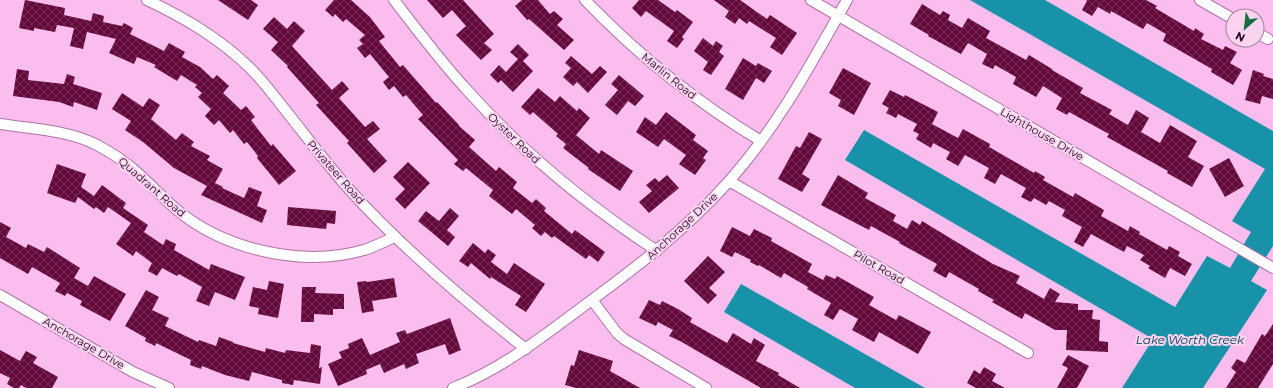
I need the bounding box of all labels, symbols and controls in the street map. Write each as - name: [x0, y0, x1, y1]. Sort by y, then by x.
- north arrow: [1225, 8, 1265, 48]
- text: N: [1233, 29, 1248, 45]
- street label: Marlin Road: [639, 50, 699, 102]
- street label: Lighthouse Drive: [998, 104, 1087, 164]
- street label: Oyster Road: [485, 110, 543, 166]
- street label: Privateer Road: [304, 137, 368, 207]
- street label: Quadrant Road: [115, 154, 189, 220]
- street label: Anchorage Drive: [644, 189, 721, 263]
- street label: Pilot Road: [851, 247, 907, 287]
- street label: Anchorage Drive: [41, 314, 128, 372]
- water label: Lake Worth Creek: [1136, 332, 1245, 347]

